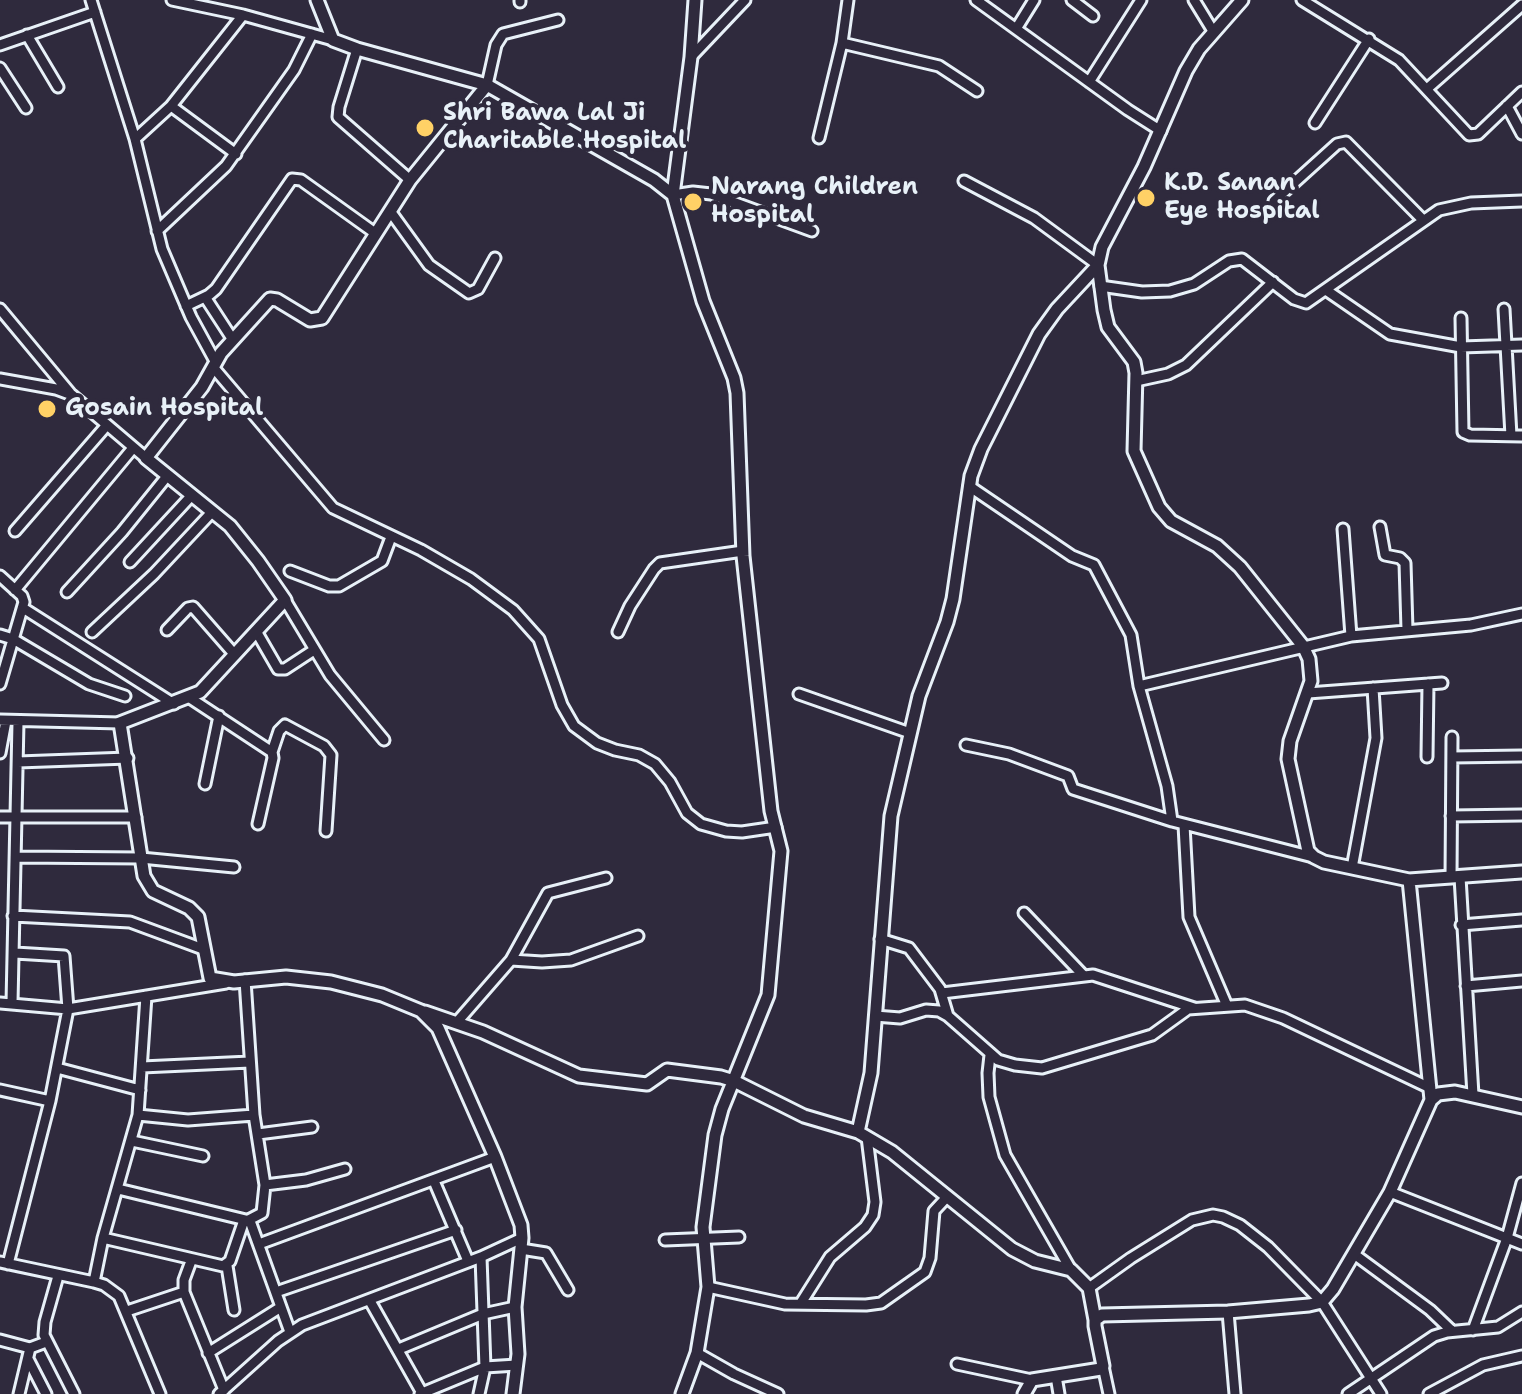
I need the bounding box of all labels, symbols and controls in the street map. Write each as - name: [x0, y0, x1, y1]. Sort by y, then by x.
- place label: Shri Bawa Lal Ji Charitable Hospital: [443, 100, 686, 156]
- marker: Shri Bawa Lal Ji Charitable Hospital: [414, 117, 436, 139]
- place label: K.D. Sanan Eye Hospital: [1164, 170, 1320, 226]
- place label: Narang Children Hospital: [711, 174, 918, 230]
- marker: K.D. Sanan Eye Hospital: [1135, 187, 1157, 209]
- marker: Narang Children Hospital: [682, 191, 704, 213]
- place label: Gosain Hospital: [65, 395, 263, 423]
- marker: Gosain Hospital: [36, 398, 58, 420]

